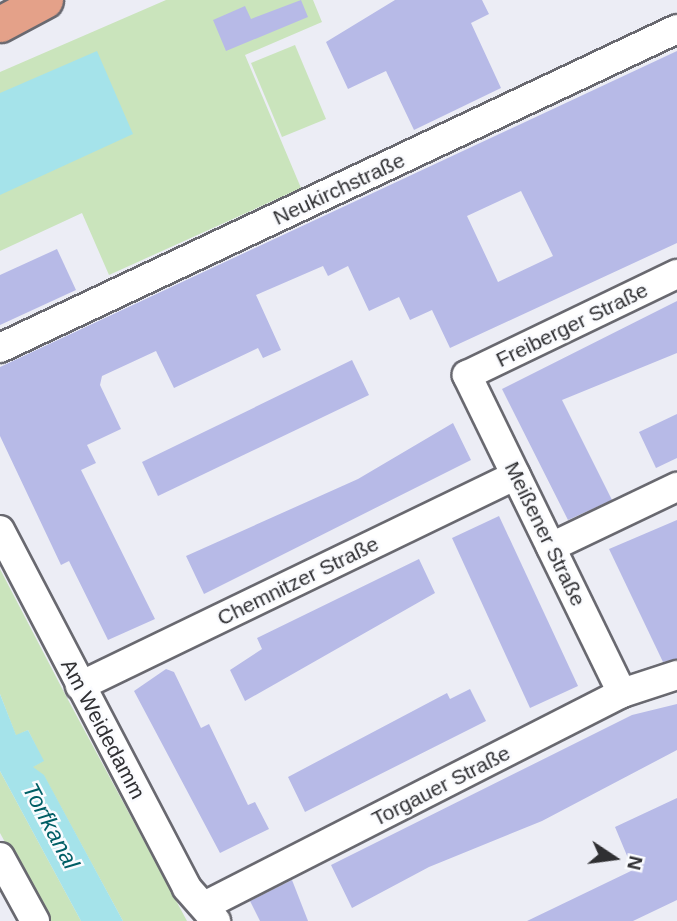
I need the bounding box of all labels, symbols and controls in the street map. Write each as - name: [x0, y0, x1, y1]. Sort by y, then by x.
- street label: Neukirchstraße: [269, 147, 409, 231]
- street label: Freiberger Straße: [492, 277, 652, 373]
- street label: Meißener Straße: [499, 458, 591, 610]
- street label: Chemnitzer Straße: [213, 531, 383, 631]
- street label: Am Weidedamm: [56, 655, 150, 803]
- street label: Torgauer Straße: [368, 740, 514, 832]
- water label: Torfkanal: [17, 778, 85, 874]
- north arrow: [579, 823, 649, 893]
- text: N: [623, 854, 647, 872]

